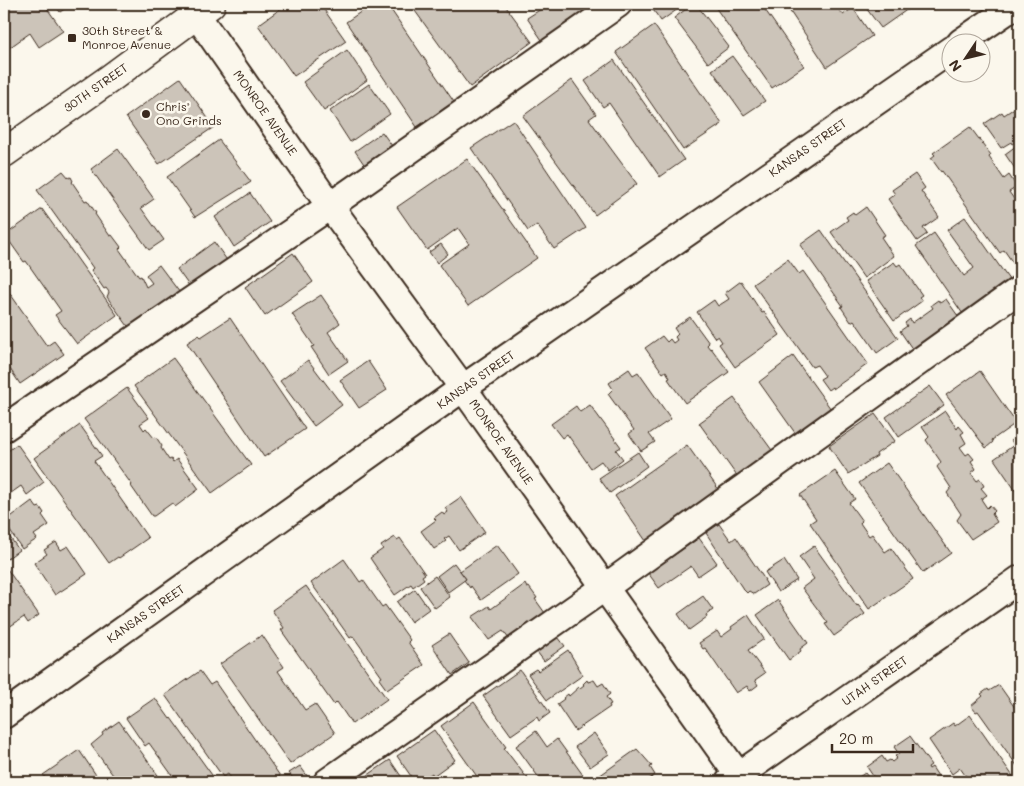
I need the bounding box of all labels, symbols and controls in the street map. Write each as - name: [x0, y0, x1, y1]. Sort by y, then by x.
- place label: 30th Street & Monroe Avenue: [82, 22, 171, 52]
- marker: 30th Street & Monroe Avenue: [66, 32, 78, 44]
- north arrow: [942, 32, 992, 82]
- text: N: [944, 56, 966, 76]
- street label: 30TH STREET: [60, 59, 131, 115]
- street label: MONROE AVENUE: [230, 67, 301, 158]
- place label: Chris' Ono Grinds: [156, 98, 222, 128]
- marker: Chris' Ono Grinds: [140, 108, 152, 120]
- street label: KANSAS STREET: [765, 114, 850, 180]
- street label: KANSAS STREET: [433, 346, 518, 412]
- street label: MONROE AVENUE: [466, 396, 537, 487]
- street label: KANSAS STREET: [103, 580, 188, 646]
- street label: UTAH STREET: [838, 651, 911, 709]
- scale bar: [832, 721, 913, 753]
- text: 20 m: [839, 728, 873, 748]

